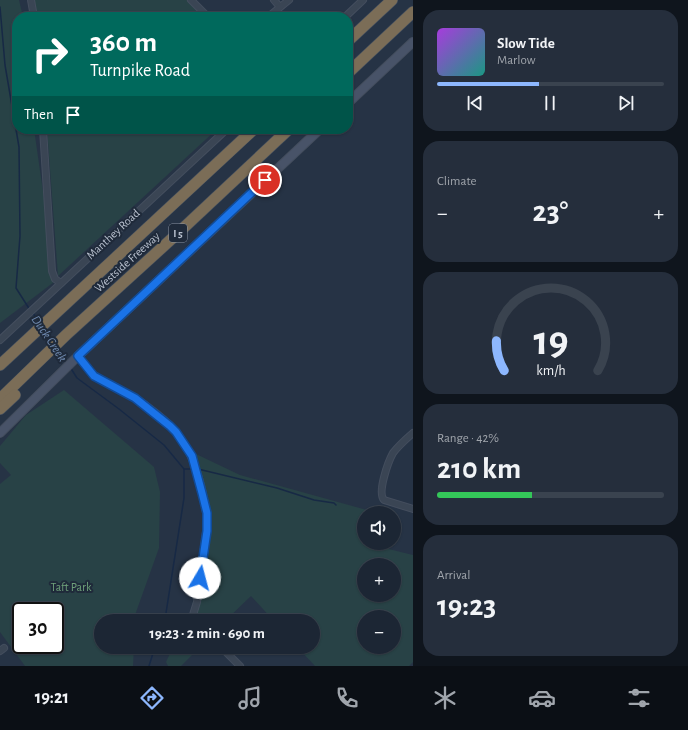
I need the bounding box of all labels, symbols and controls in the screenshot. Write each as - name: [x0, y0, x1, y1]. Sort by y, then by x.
- icon: right: [24, 28, 76, 80]
- text: 360 m: [90, 29, 157, 57]
- text: Slow Tide: [497, 36, 555, 51]
- text: Marlow: [497, 54, 535, 67]
- text: Turnpike Road: [90, 62, 190, 80]
- icon: previous: [464, 92, 486, 114]
- icon: pause: [539, 92, 561, 114]
- icon: next: [615, 92, 637, 114]
- icon: arrive: [62, 104, 84, 126]
- text: Then: [24, 107, 54, 122]
- pin: [248, 163, 282, 197]
- icon: arrive: [254, 169, 276, 191]
- text: Climate: [437, 175, 476, 188]
- text: 23°: [533, 197, 568, 227]
- text: −: [437, 202, 448, 224]
- text: +: [653, 202, 664, 224]
- street label: Manthey Road: [84, 207, 142, 262]
- road number: I 5: [169, 224, 187, 242]
- street label: Westside Freeway: [92, 230, 163, 295]
- water label: Duck Creek: [29, 313, 69, 364]
- text: 19: [533, 321, 568, 362]
- text: km/h: [536, 364, 565, 378]
- text: Range · 42%: [437, 432, 499, 445]
- text: 210 km: [437, 454, 521, 484]
- map controls: [357, 506, 401, 654]
- button: sound: [357, 506, 401, 550]
- position arrow: [179, 557, 221, 599]
- button: +: [357, 558, 401, 602]
- text: Arrival: [437, 569, 470, 582]
- park label: Taft Park: [51, 581, 92, 593]
- text: 19:23: [437, 591, 496, 621]
- speed limit sign: 30: [12, 602, 64, 654]
- button: −: [357, 610, 401, 654]
- text: 19:23 · 2 min · 690 m: [149, 626, 265, 641]
- icon: directions: [138, 684, 166, 712]
- icon: music: [236, 684, 264, 712]
- icon: phone: [333, 684, 361, 712]
- icon: climate: [431, 684, 459, 712]
- icon: car: [528, 684, 556, 712]
- icon: filters: [625, 684, 653, 712]
- text: 19:21: [35, 689, 69, 707]

